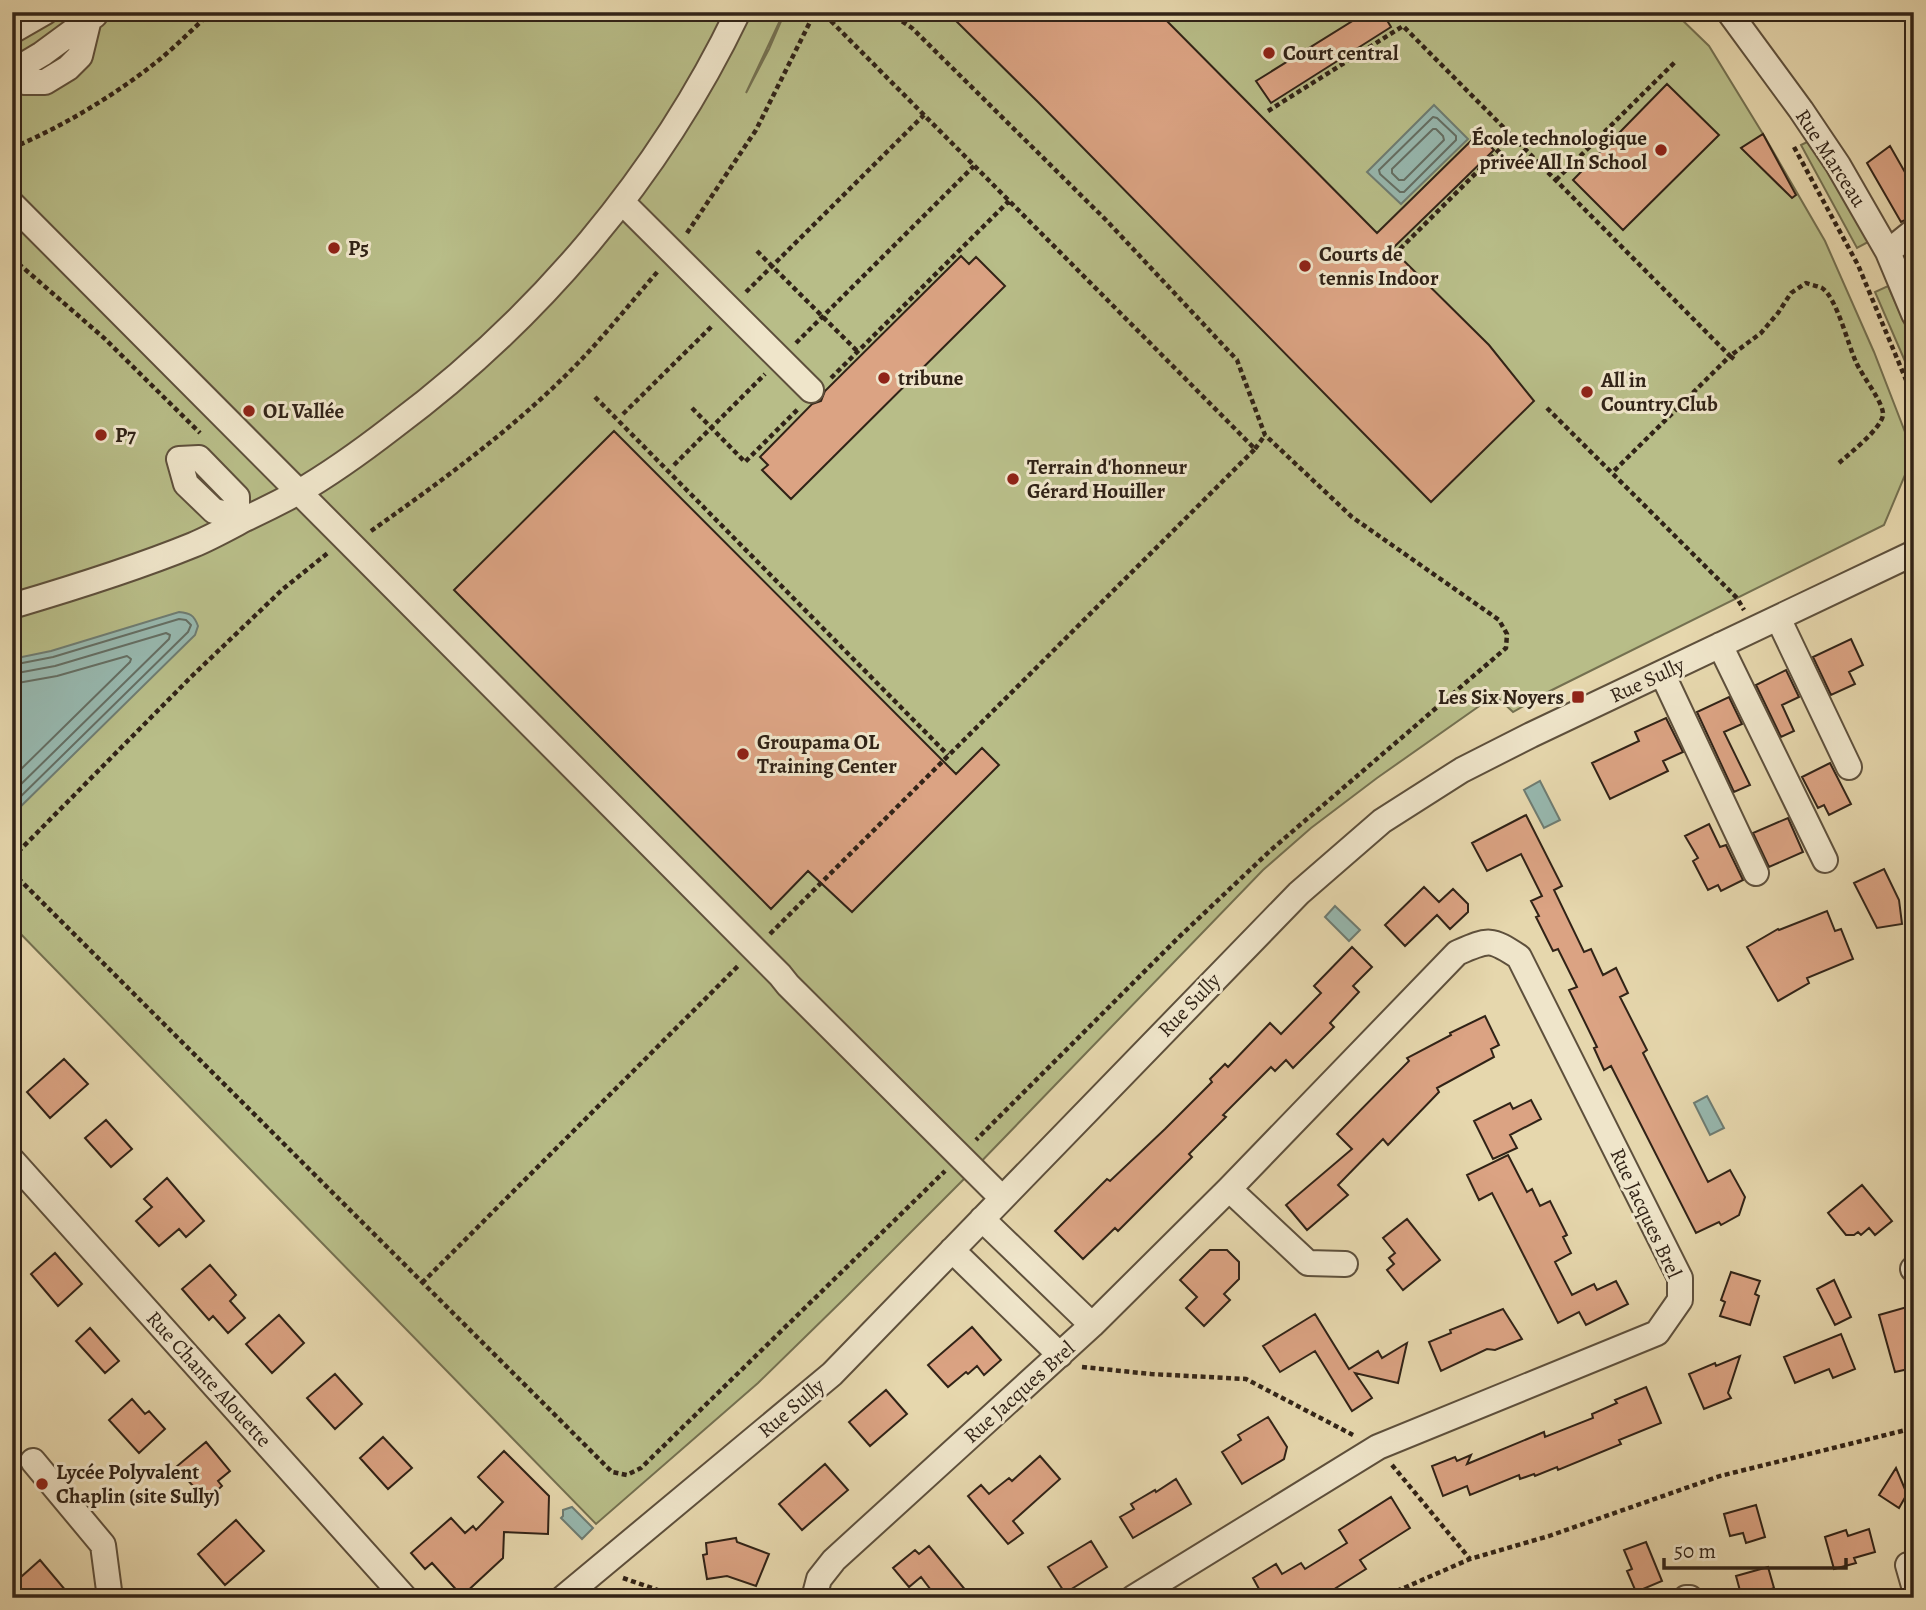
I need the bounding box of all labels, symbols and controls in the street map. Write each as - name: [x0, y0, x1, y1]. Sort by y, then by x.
- place label: Court central: [1283, 39, 1399, 67]
- marker: Court central: [1261, 45, 1277, 61]
- street label: Rue Marceau: [1789, 104, 1873, 213]
- place label: École technologique privée All In School: [1472, 124, 1647, 176]
- marker: École technologique privée All In School: [1653, 142, 1669, 158]
- place label: P5: [348, 234, 369, 262]
- marker: P5: [326, 240, 342, 256]
- place label: Courts de tennis Indoor: [1319, 240, 1439, 292]
- marker: Courts de tennis Indoor: [1297, 258, 1313, 274]
- place label: tribune: [898, 364, 964, 392]
- place label: All in Country Club: [1600, 366, 1718, 418]
- marker: tribune: [876, 370, 892, 386]
- marker: All in Country Club: [1579, 384, 1595, 400]
- place label: OL Vallée: [263, 397, 344, 425]
- marker: OL Vallée: [241, 403, 257, 419]
- place label: P7: [115, 421, 136, 449]
- marker: P7: [93, 427, 109, 443]
- place label: Terrain d'honneur Gérard Houiller: [1027, 453, 1187, 505]
- marker: Terrain d'honneur Gérard Houiller: [1005, 471, 1021, 487]
- street label: Rue Sully: [1605, 650, 1689, 709]
- place label: Les Six Noyers: [1438, 683, 1564, 711]
- marker: Les Six Noyers: [1570, 689, 1586, 705]
- place label: Groupama OL Training Center: [757, 728, 897, 780]
- marker: Groupama OL Training Center: [735, 746, 751, 762]
- street label: Rue Sully: [1151, 966, 1227, 1043]
- street label: Rue Jacques Brel: [1604, 1143, 1688, 1283]
- street label: Rue Chante Alouette: [140, 1305, 278, 1453]
- street label: Rue Jacques Brel: [957, 1335, 1081, 1449]
- street label: Rue Sully: [752, 1371, 831, 1444]
- place label: Lycée Polyvalent Chaplin (site Sully): [56, 1458, 220, 1510]
- marker: Lycée Polyvalent Chaplin (site Sully): [34, 1476, 50, 1492]
- scale bar: [1664, 1526, 1846, 1570]
- text: 50 m: [1674, 1537, 1716, 1565]

